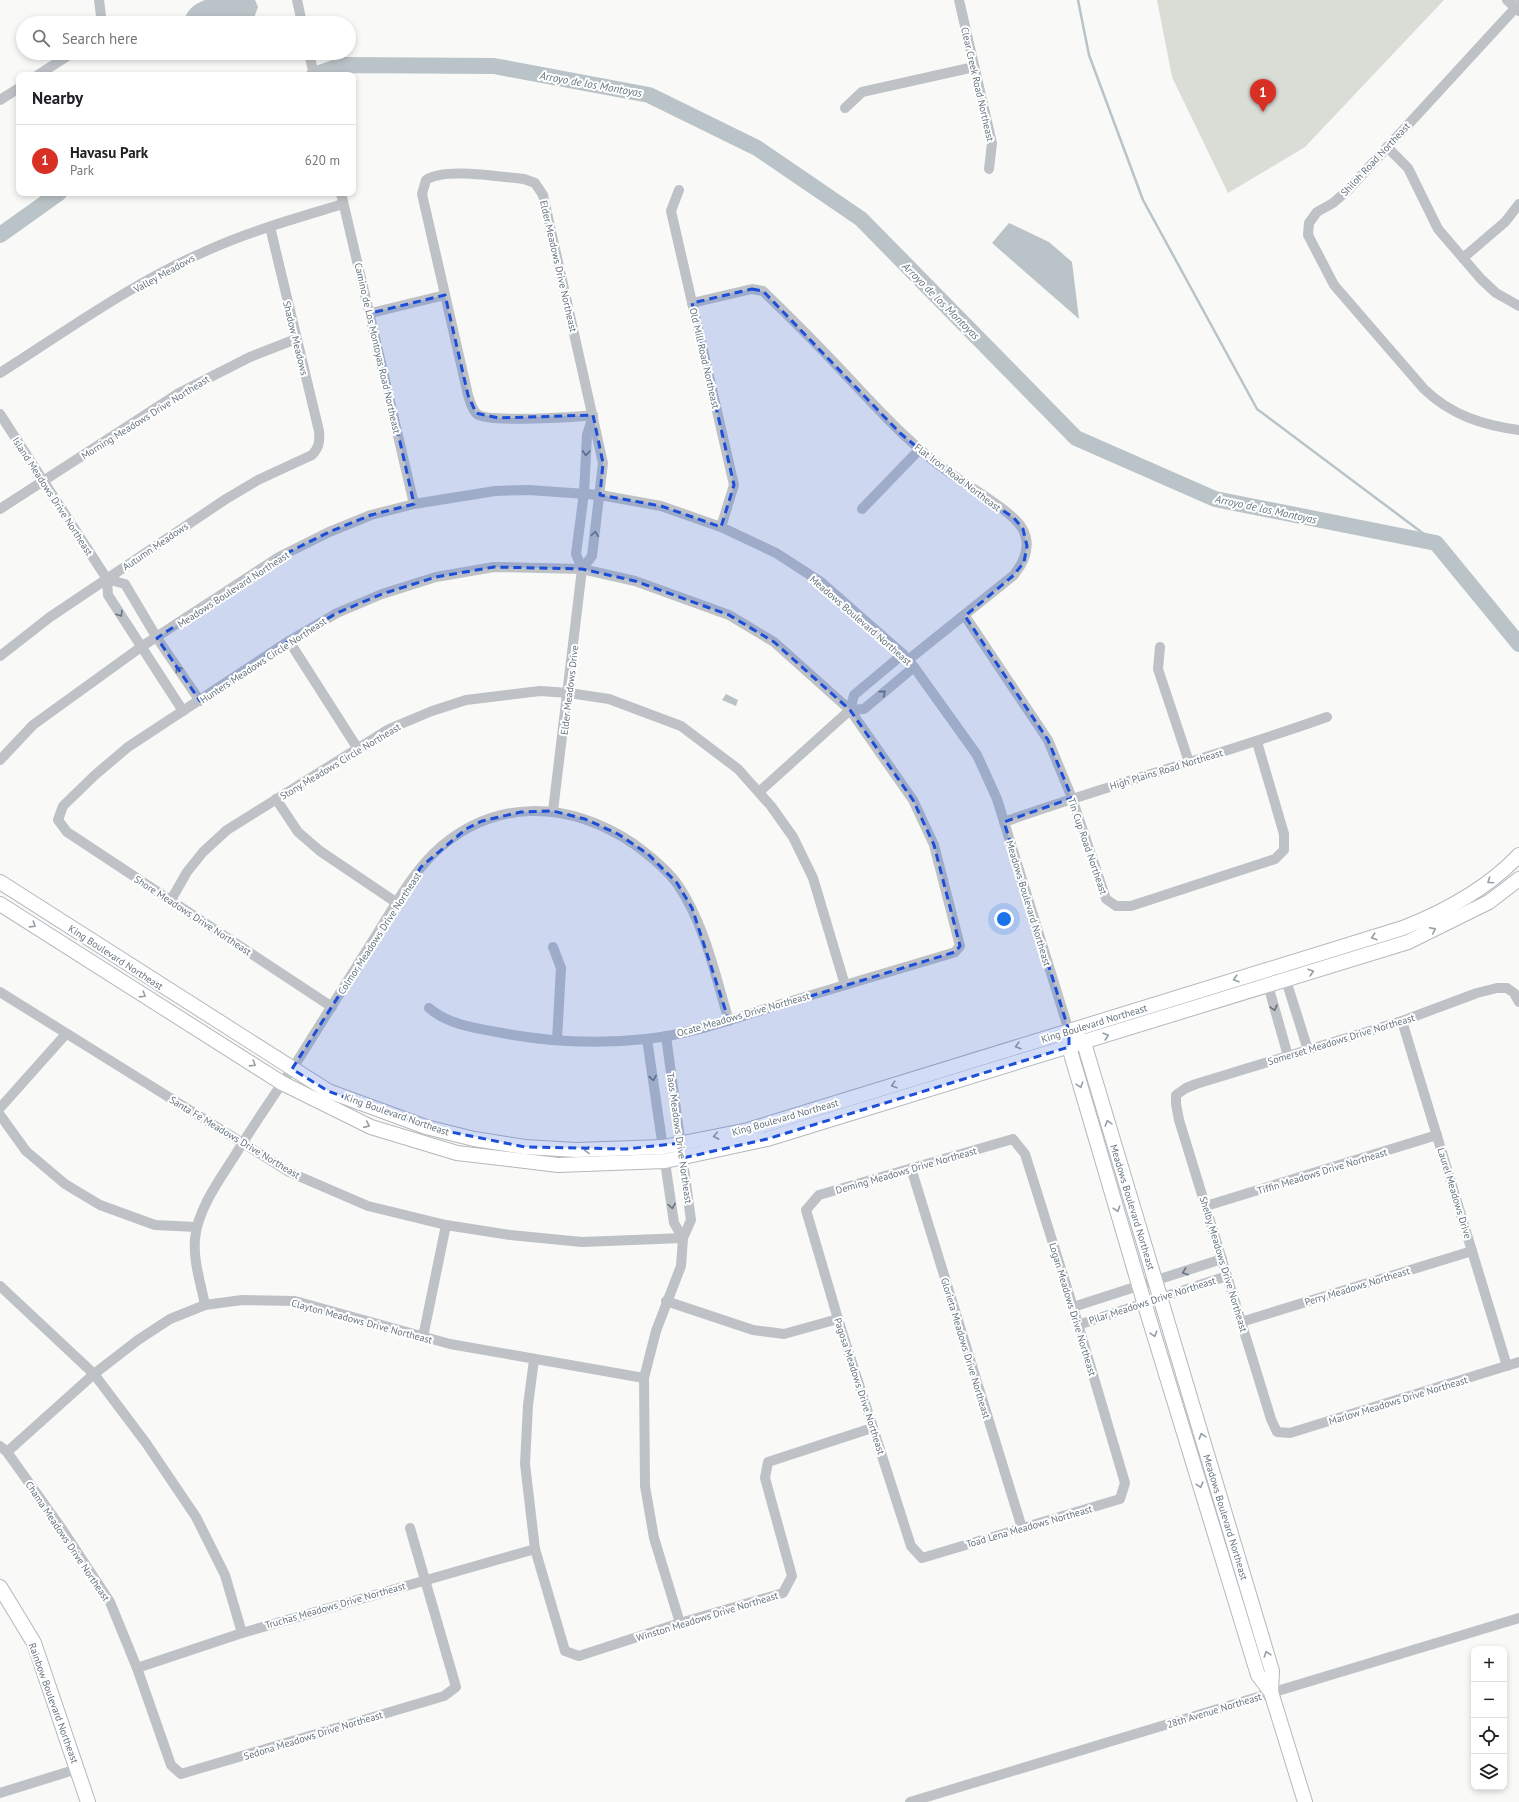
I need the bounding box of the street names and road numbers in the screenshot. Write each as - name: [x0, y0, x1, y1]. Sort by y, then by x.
- street label: Clear Creek Road Northeast: [958, 26, 997, 143]
- street label: Shiloh Road Northeast: [1338, 119, 1413, 199]
- street label: Elder Meadows Drive Northeast: [537, 199, 580, 334]
- street label: Valley Meadows: [130, 251, 197, 296]
- street label: Camino de Los Montoyas Road Northeast: [352, 262, 404, 435]
- street label: Shadow Meadows: [280, 300, 311, 377]
- street label: Old Mill Road Northeast: [687, 306, 723, 410]
- street label: Morning Meadows Drive Northeast: [79, 372, 212, 462]
- street label: Island Meadows Drive Northeast: [9, 435, 96, 558]
- street label: Flat Iron Road Northeast: [912, 441, 1004, 515]
- street label: Autumn Meadows: [120, 520, 191, 573]
- street label: Meadows Boulevard Northeast: [175, 548, 292, 630]
- street label: Meadows Boulevard Northeast: [807, 573, 915, 669]
- street label: Hunters Meadows Circle Northeast: [198, 614, 330, 706]
- street label: Elder Meadows Drive: [558, 645, 581, 736]
- street label: Stony Meadows Circle Northeast: [278, 720, 403, 803]
- street label: High Plains Road Northeast: [1108, 746, 1225, 793]
- street label: Tin Cup Road Northeast: [1065, 796, 1110, 897]
- street label: Meadows Boulevard Northeast: [1003, 839, 1054, 968]
- street label: Colmor Meadows Drive Northeast: [335, 869, 424, 997]
- street label: Shore Meadows Drive Northeast: [132, 873, 254, 959]
- street label: King Boulevard Northeast: [66, 922, 166, 993]
- street label: Ocate Meadows Drive Northeast: [675, 989, 812, 1040]
- street label: King Boulevard Northeast: [1040, 1001, 1149, 1046]
- street label: Somerset Meadows Drive Northeast: [1266, 1011, 1417, 1068]
- street label: Taos Meadows Drive Northeast: [664, 1072, 695, 1205]
- street label: King Boulevard Northeast: [343, 1090, 452, 1139]
- street label: Santa Fe Meadows Drive Northeast: [167, 1093, 303, 1182]
- street label: King Boulevard Northeast: [730, 1096, 840, 1139]
- street label: Meadows Boulevard Northeast: [1107, 1143, 1158, 1272]
- street label: Deming Meadows Drive Northeast: [834, 1144, 979, 1197]
- street label: Tiffin Meadows Drive Northeast: [1256, 1145, 1389, 1197]
- street label: Laurel Meadows Drive: [1434, 1146, 1475, 1240]
- street label: Shelby Meadows Drive Northeast: [1197, 1195, 1251, 1334]
- street label: Logan Meadows Drive Northeast: [1046, 1241, 1099, 1378]
- street label: Perry Meadows Northeast: [1303, 1264, 1412, 1309]
- street label: Pilar Meadows Drive Northeast: [1087, 1274, 1218, 1327]
- street label: Glorieta Meadows Drive Northeast: [938, 1276, 993, 1421]
- street label: Clayton Meadows Drive Northeast: [290, 1296, 434, 1347]
- street label: Pagosa Meadows Drive Northeast: [831, 1316, 888, 1457]
- street label: Marlow Meadows Drive Northeast: [1327, 1373, 1470, 1428]
- street label: Meadows Boulevard Northeast: [1200, 1453, 1251, 1582]
- street label: Chama Meadows Drive Northeast: [22, 1479, 113, 1604]
- street label: Toad Lena Meadows Northeast: [965, 1502, 1094, 1551]
- street label: Truchas Meadows Drive Northeast: [264, 1579, 407, 1632]
- street label: Winston Meadows Drive Northeast: [635, 1589, 780, 1644]
- street label: Rainbow Boulevard Northeast: [26, 1641, 82, 1766]
- street label: 28th Avenue Northeast: [1165, 1690, 1264, 1731]
- street label: Sedona Meadows Drive Northeast: [242, 1708, 385, 1763]

